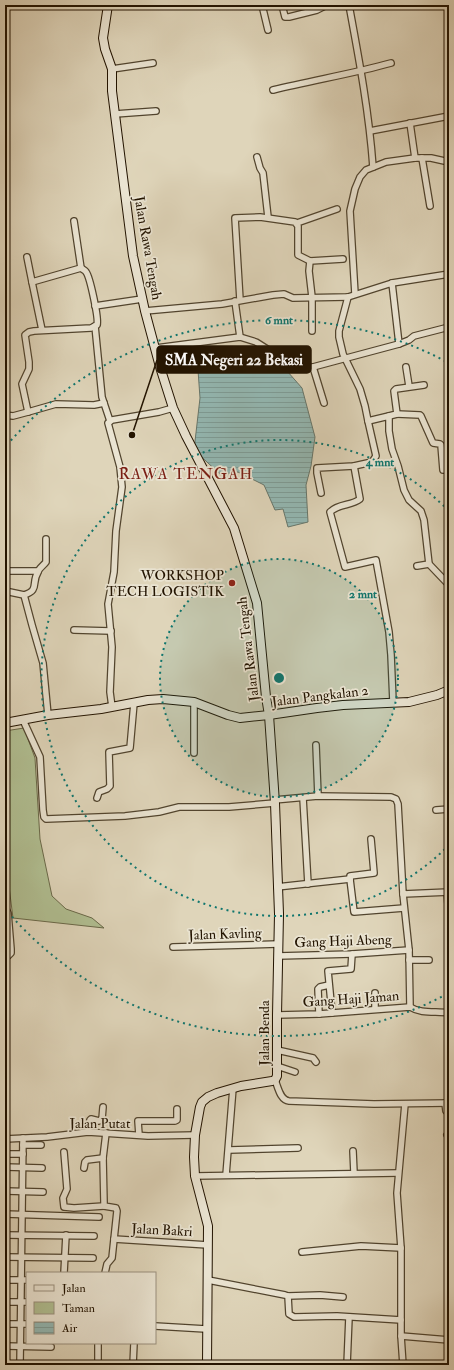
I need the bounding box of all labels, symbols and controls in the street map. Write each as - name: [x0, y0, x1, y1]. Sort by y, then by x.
- street label: Jalan Rawa Tengah: [130, 194, 166, 302]
- text: 6 mnt: [265, 313, 293, 328]
- callout: SMA Negeri 22 Bekasi: [157, 346, 311, 373]
- text: SMA Negeri 22 Bekasi: [165, 351, 303, 371]
- text: 4 mnt: [365, 455, 394, 470]
- district label: RAWA TENGAH: [119, 464, 253, 484]
- place label: WORKSHOP TECH LOGISTIK: [106, 567, 224, 600]
- marker: WORKSHOP TECH LOGISTIK: [227, 578, 237, 588]
- text: 2 mnt: [349, 587, 377, 602]
- street label: Jalan Rawa Tengah: [233, 595, 263, 703]
- centre of rings: [272, 671, 286, 685]
- street label: Jalan Pangkalan 2: [270, 682, 369, 710]
- street label: Jalan Kavling: [187, 924, 263, 944]
- street label: Gang Haji Abeng: [294, 931, 393, 951]
- street label: Gang Haji Jaman: [302, 987, 400, 1011]
- street label: Jalan Benda: [256, 1000, 273, 1067]
- street label: Jalan Putat: [69, 1115, 131, 1132]
- street label: Jalan Bakri: [130, 1220, 193, 1240]
- legend: [26, 1272, 156, 1344]
- text: Jalan: [61, 1281, 86, 1296]
- text: Taman: [62, 1301, 95, 1316]
- text: Air: [61, 1321, 78, 1336]

